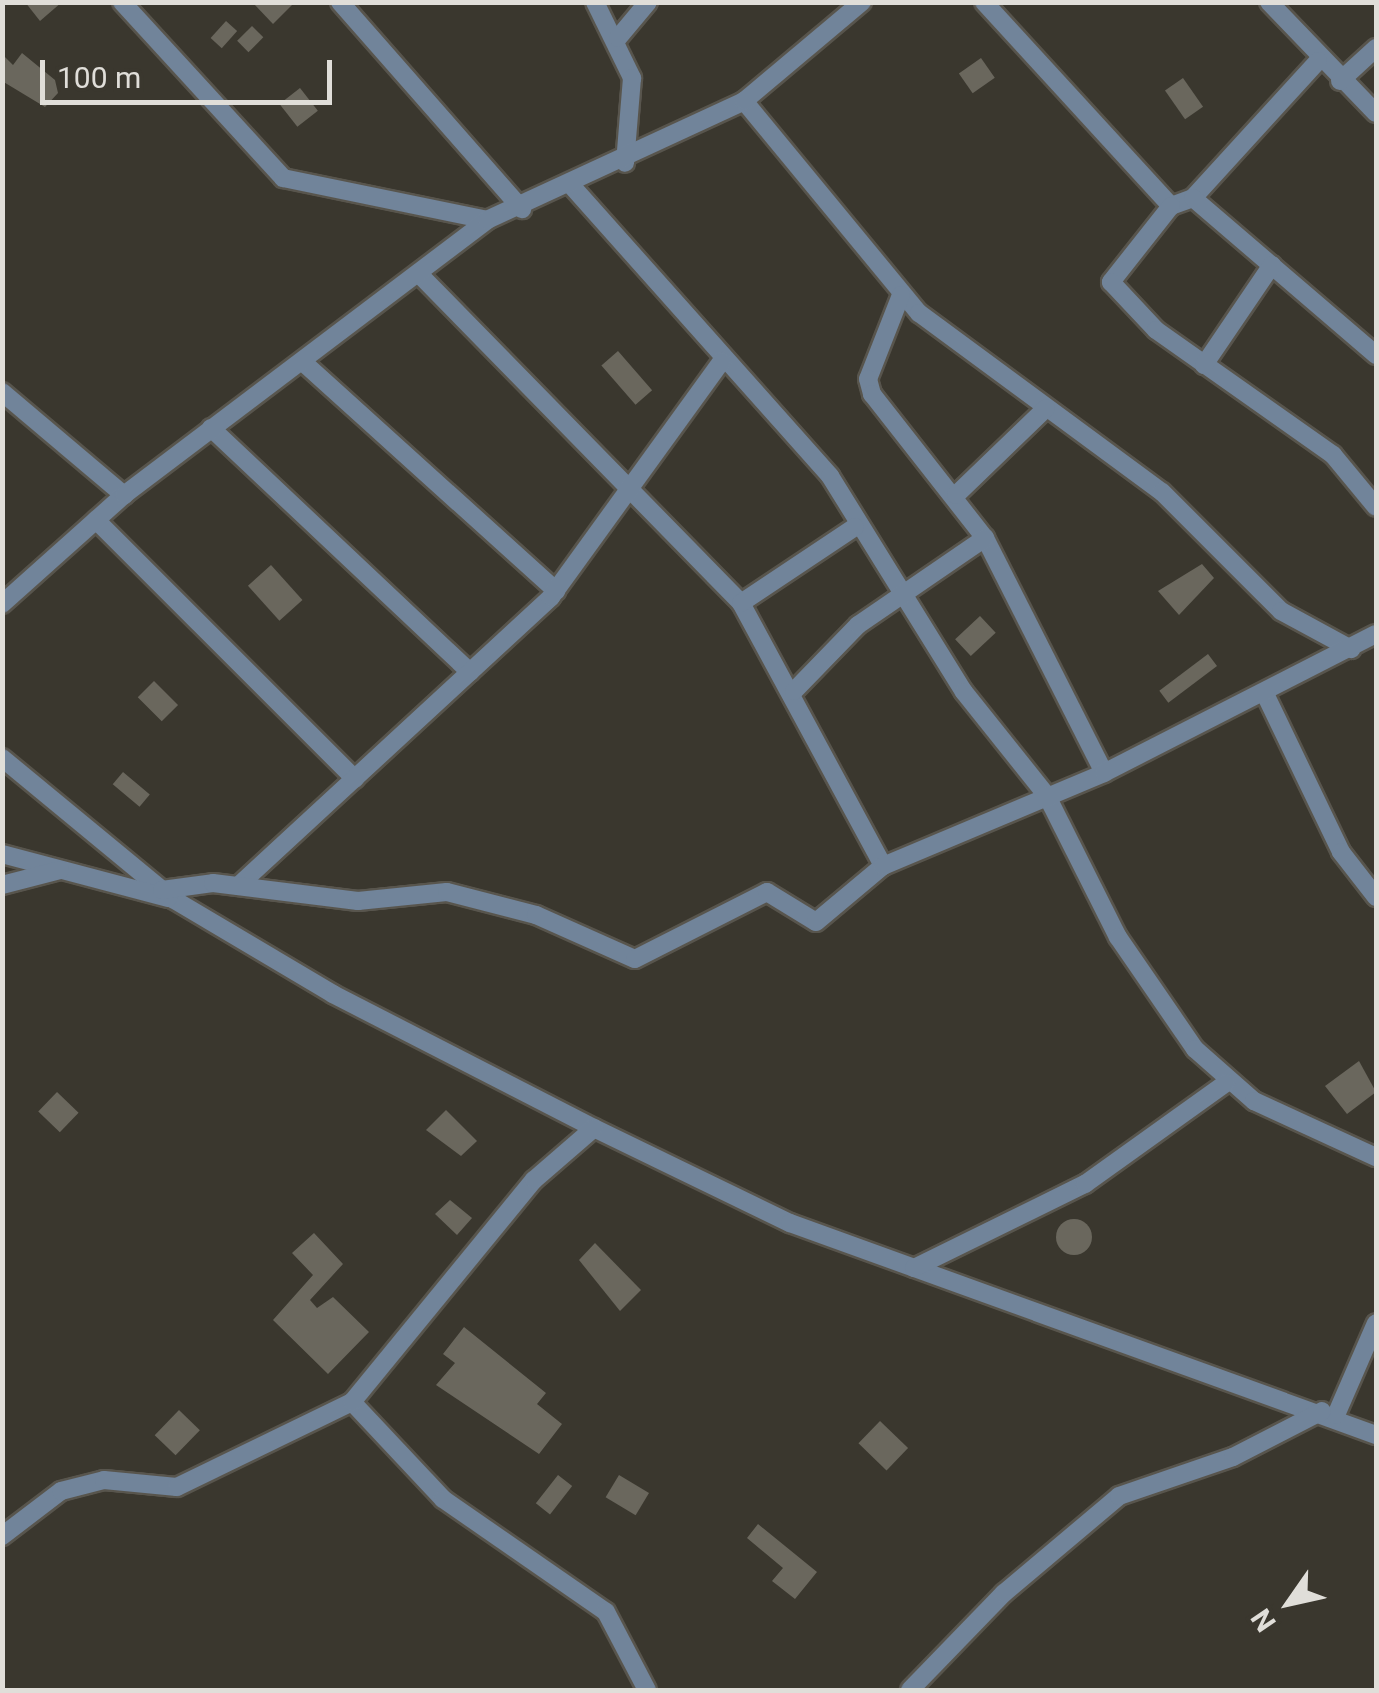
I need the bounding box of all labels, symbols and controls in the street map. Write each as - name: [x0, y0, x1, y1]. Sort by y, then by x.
- scale bar: [45, 40, 338, 102]
- text: 100 m: [57, 60, 141, 95]
- north arrow: [1239, 1553, 1339, 1653]
- text: N: [1245, 1603, 1283, 1637]

